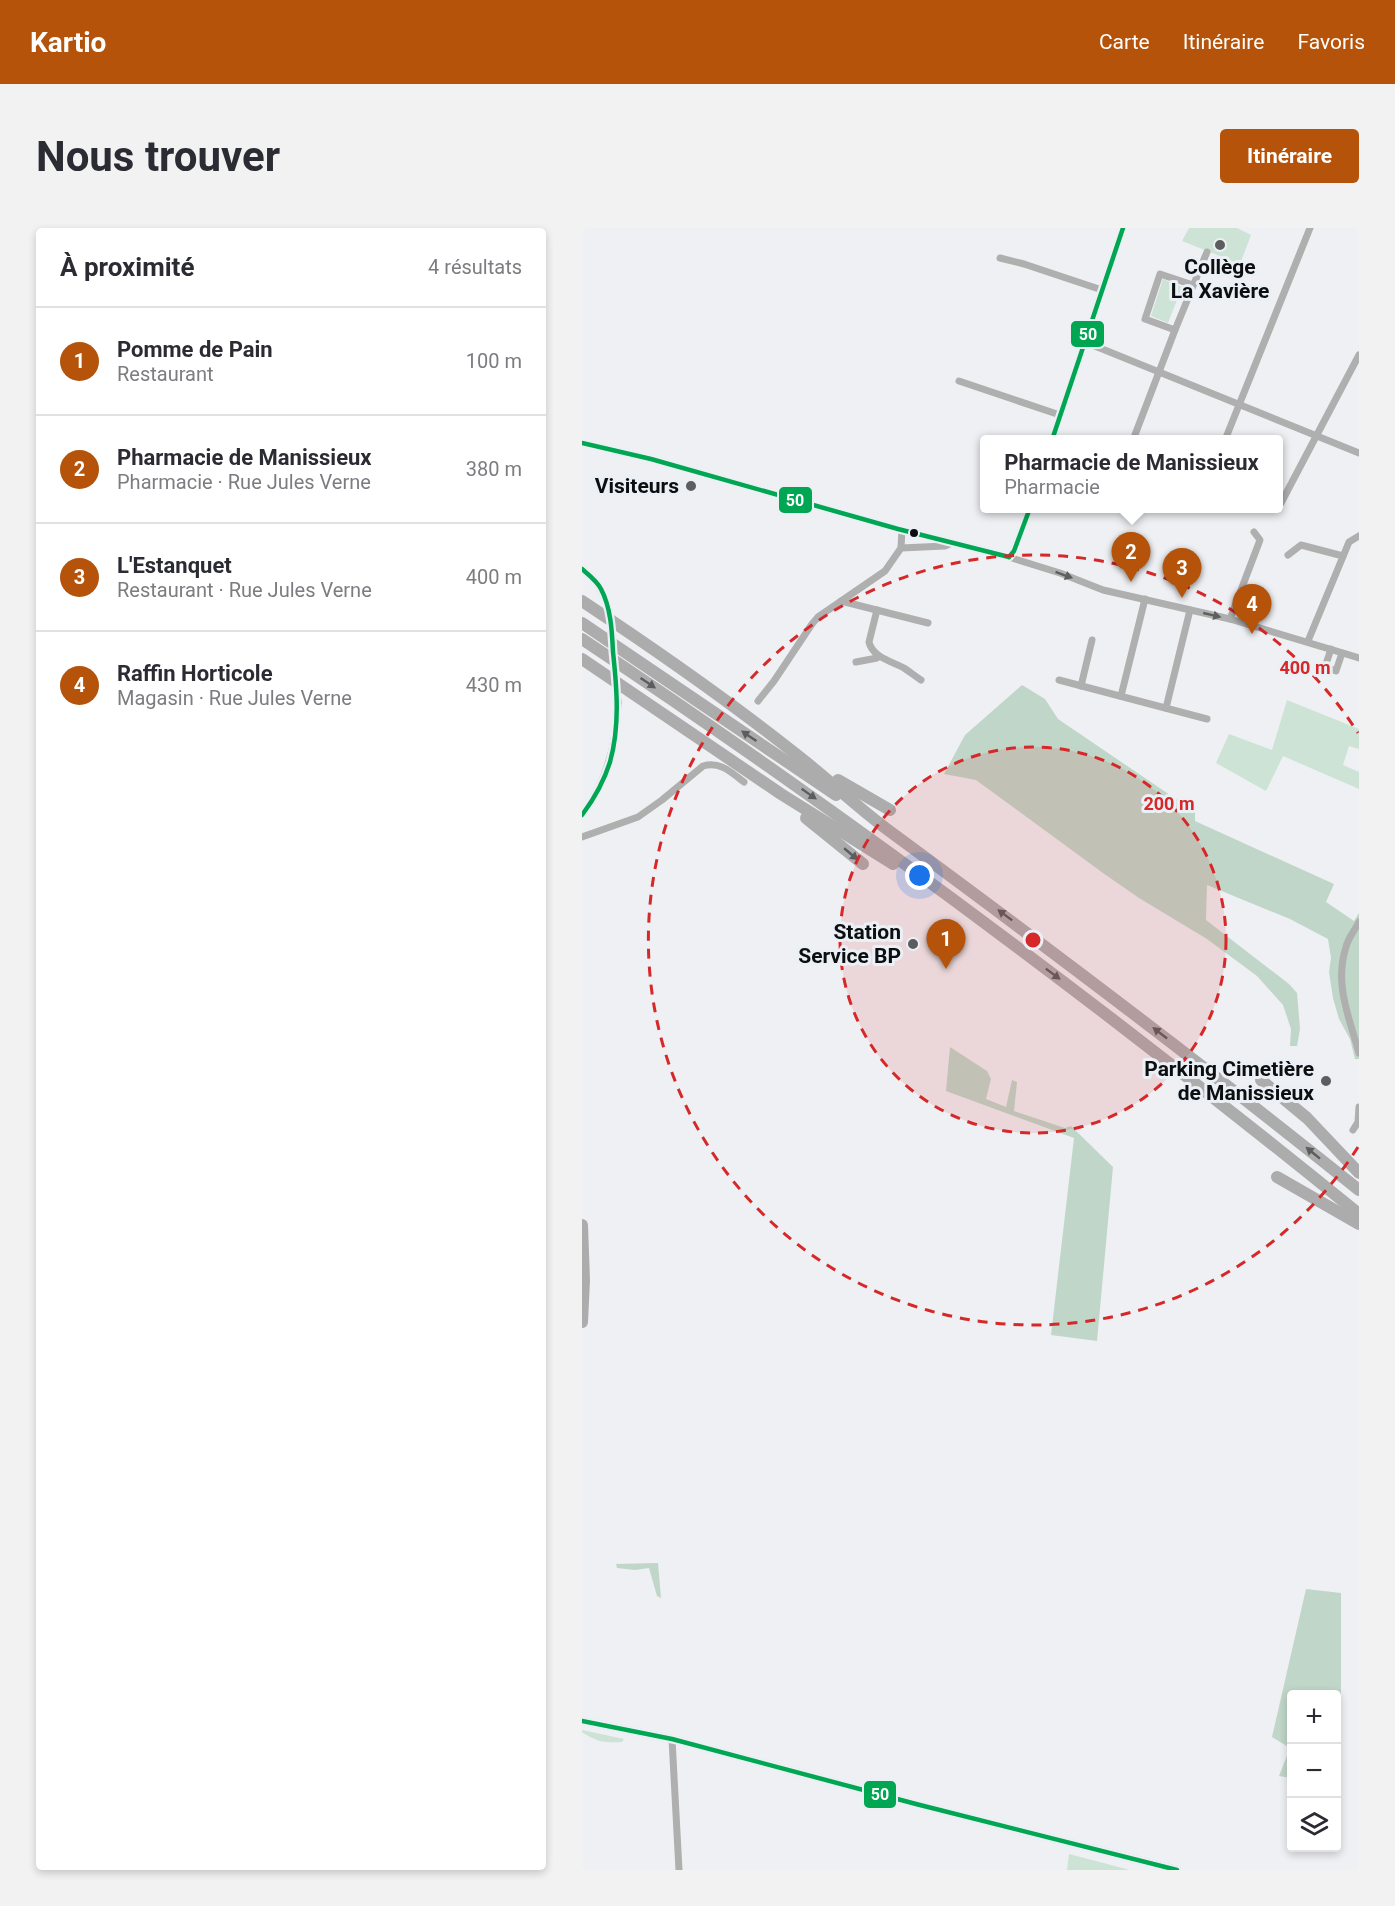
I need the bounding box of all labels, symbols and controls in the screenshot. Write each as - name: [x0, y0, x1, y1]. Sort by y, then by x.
- text: Kartio: [30, 26, 106, 59]
- text: Carte: [1099, 30, 1150, 54]
- text: Itinéraire: [1183, 30, 1264, 54]
- text: Favoris: [1297, 30, 1365, 54]
- button: Itinéraire: [1220, 129, 1359, 183]
- text: Nous trouver: [36, 132, 280, 181]
- marker: Collège La Xavière: [1213, 238, 1227, 252]
- text: À proximité: [60, 252, 194, 282]
- text: 4 résultats: [428, 255, 522, 279]
- place label: Collège La Xavière: [1171, 255, 1269, 303]
- line badge: 50: [1070, 320, 1105, 348]
- text: 50: [1079, 325, 1097, 344]
- text: Pomme de Pain: [117, 337, 273, 362]
- text: 1: [74, 349, 85, 373]
- text: 100 m: [466, 349, 522, 373]
- text: Restaurant: [117, 362, 214, 386]
- popup: [980, 435, 1283, 513]
- text: Pharmacie de Manissieux: [117, 445, 372, 470]
- text: Pharmacie de Manissieux: [1004, 450, 1259, 475]
- text: 2: [74, 457, 85, 481]
- text: 380 m: [466, 457, 522, 481]
- text: Pharmacie · Rue Jules Verne: [117, 470, 371, 494]
- place label: Visiteurs: [595, 474, 679, 498]
- text: Pharmacie: [1004, 475, 1100, 499]
- marker: Visiteurs: [684, 479, 698, 493]
- line badge: 50: [778, 486, 813, 514]
- text: 50: [786, 491, 804, 510]
- unlabelled marker: [908, 527, 920, 539]
- pin: 2: [1112, 532, 1150, 582]
- pin: 3: [1162, 548, 1202, 598]
- text: L'Estanquet: [117, 553, 232, 578]
- text: 3: [74, 565, 85, 589]
- text: 400 m: [466, 565, 522, 589]
- one-way arrow: [1055, 571, 1073, 580]
- text: Restaurant · Rue Jules Verne: [117, 578, 372, 602]
- pin: 4: [1232, 584, 1272, 634]
- one-way arrow: [1203, 611, 1222, 620]
- text: 400 m: [1279, 657, 1331, 678]
- text: Raffin Horticole: [117, 661, 273, 686]
- text: 4: [74, 673, 85, 697]
- text: 430 m: [466, 673, 522, 697]
- one-way arrow: [640, 677, 656, 688]
- text: Magasin · Rue Jules Verne: [117, 686, 352, 710]
- one-way arrow: [741, 731, 757, 742]
- one-way arrow: [800, 788, 816, 800]
- text: 200 m: [1143, 793, 1195, 814]
- one-way arrow: [843, 847, 859, 860]
- your location: [905, 861, 934, 890]
- one-way arrow: [997, 909, 1013, 921]
- place label: Station Service BP: [798, 920, 901, 968]
- pin: 1: [926, 920, 966, 969]
- centre of rings: [1023, 930, 1043, 950]
- marker: Station Service BP: [906, 937, 920, 951]
- one-way arrow: [1046, 968, 1061, 980]
- one-way arrow: [1152, 1027, 1168, 1039]
- place label: Parking Cimetière de Manissieux: [1144, 1057, 1314, 1105]
- marker: Parking Cimetière de Manissieux: [1319, 1074, 1333, 1088]
- one-way arrow: [1306, 1148, 1321, 1160]
- map controls: [1287, 1690, 1341, 1852]
- button: +: [1287, 1690, 1341, 1744]
- button: −: [1287, 1744, 1341, 1798]
- line badge: 50: [863, 1780, 897, 1809]
- text: 50: [871, 1785, 889, 1804]
- button: layers: [1287, 1798, 1341, 1852]

